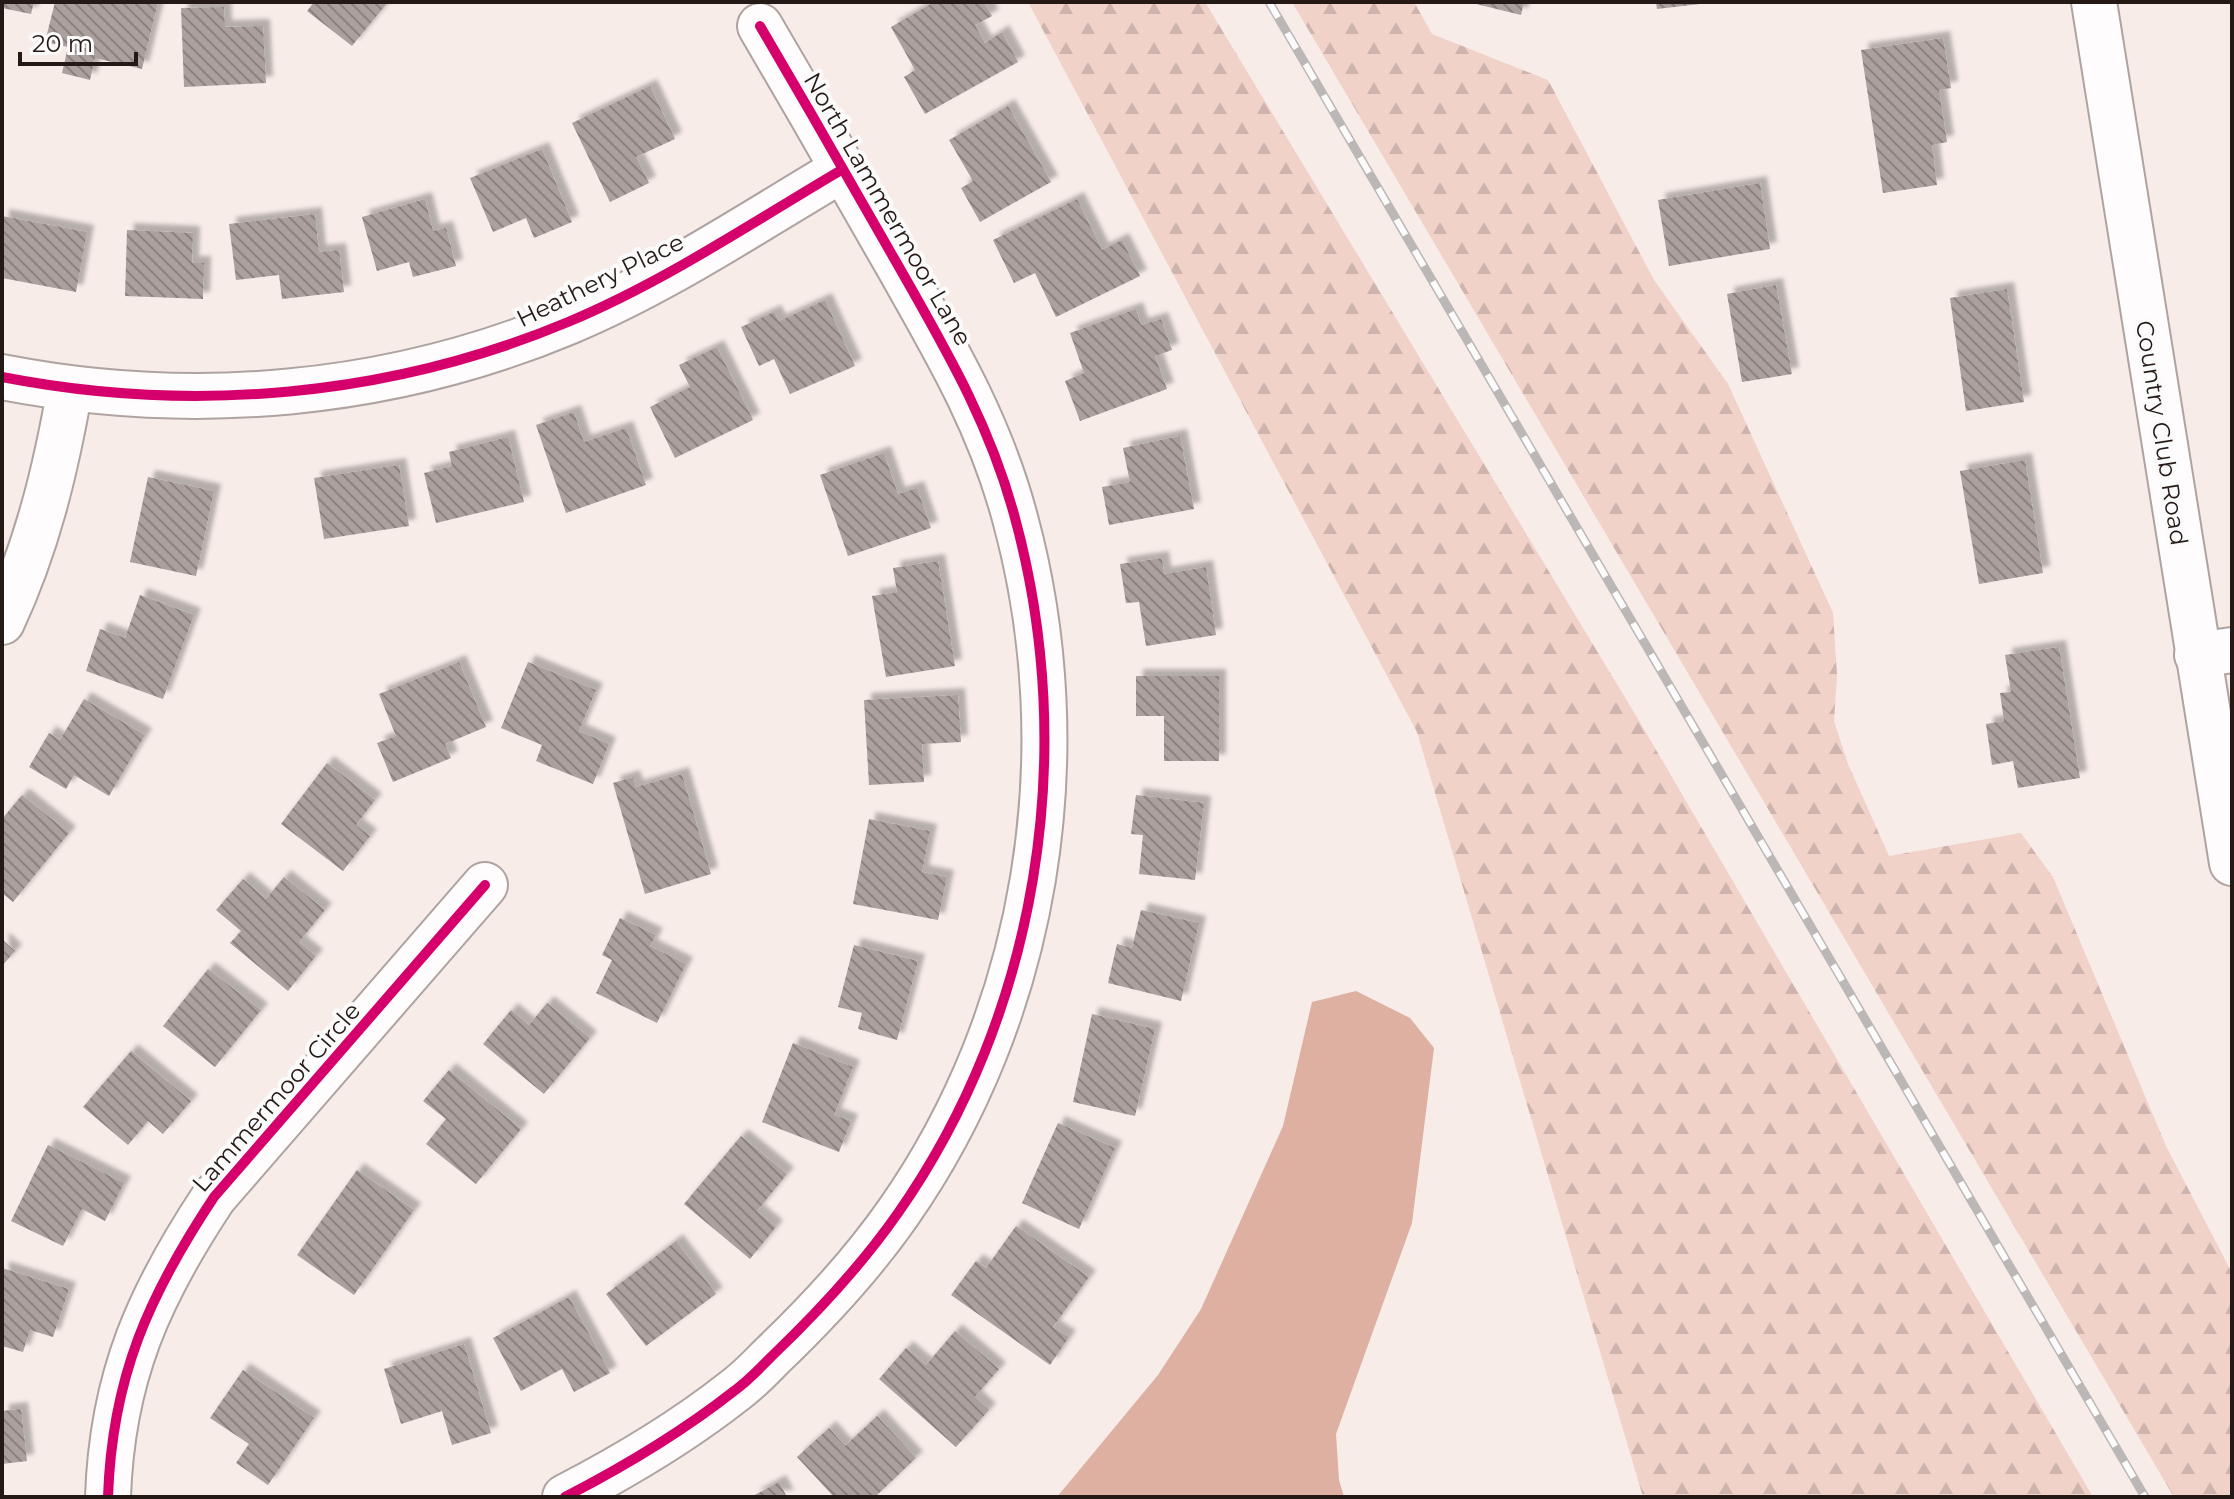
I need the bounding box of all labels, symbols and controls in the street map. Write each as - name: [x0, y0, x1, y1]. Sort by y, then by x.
- scale bar: [20, 16, 136, 66]
- text: 20 m: [32, 29, 93, 58]
- street label: North Lammermoor Lane: [798, 67, 978, 351]
- street label: Heathery Place: [512, 227, 688, 333]
- street label: Country Club Road: [2130, 318, 2194, 548]
- street label: Lammermoor Circle: [186, 996, 366, 1198]

